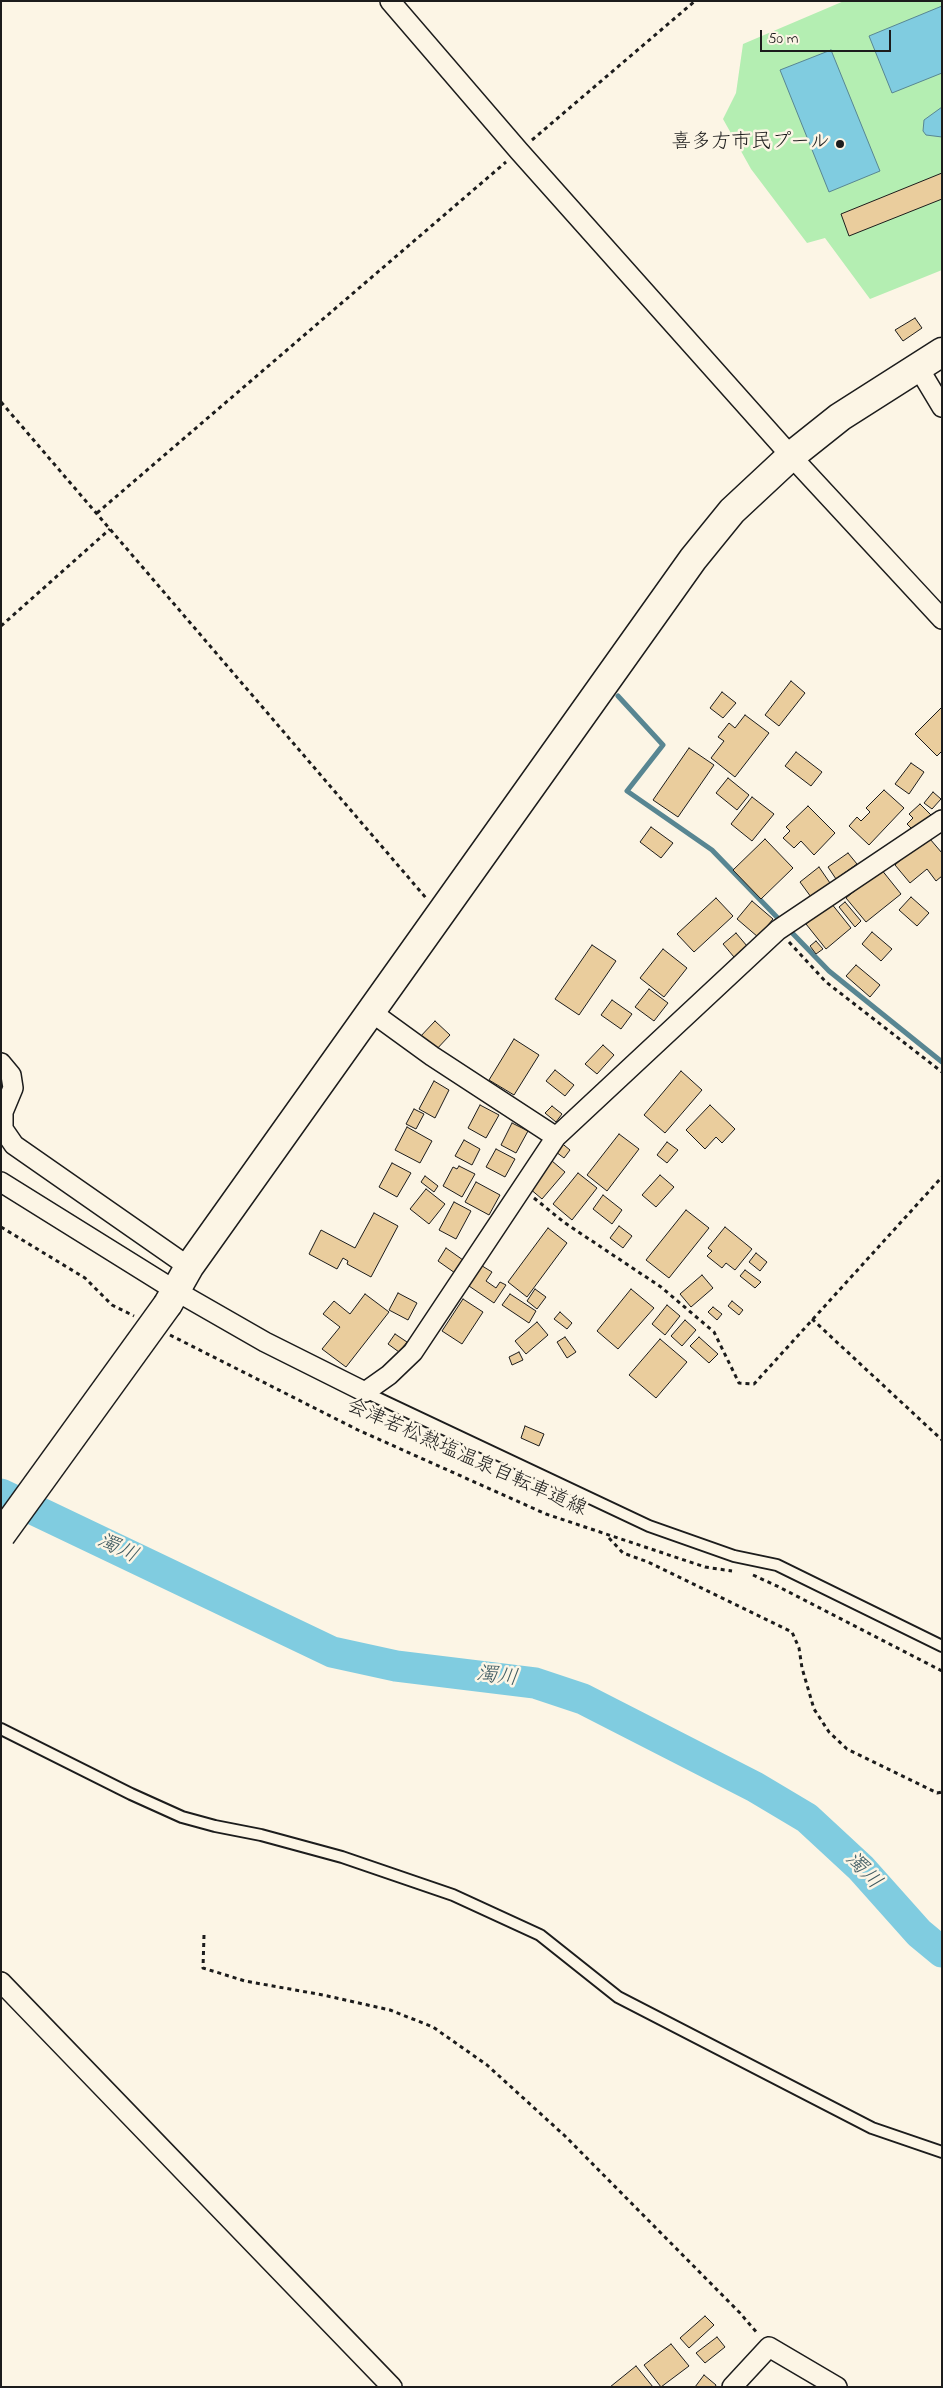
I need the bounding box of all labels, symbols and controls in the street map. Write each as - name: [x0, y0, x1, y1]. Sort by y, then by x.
- scale bar: [763, 20, 894, 52]
- text: 50 m: [768, 28, 798, 50]
- place label: 喜多方市民プール: [671, 132, 830, 156]
- marker: 喜多方市民プール: [834, 138, 846, 150]
- street label: 会津若松熱塩温泉自転車道線: [342, 1395, 590, 1523]
- water label: 濁川: [93, 1529, 141, 1571]
- water label: 濁川: [475, 1663, 519, 1693]
- water label: 濁川: [838, 1848, 886, 1896]

